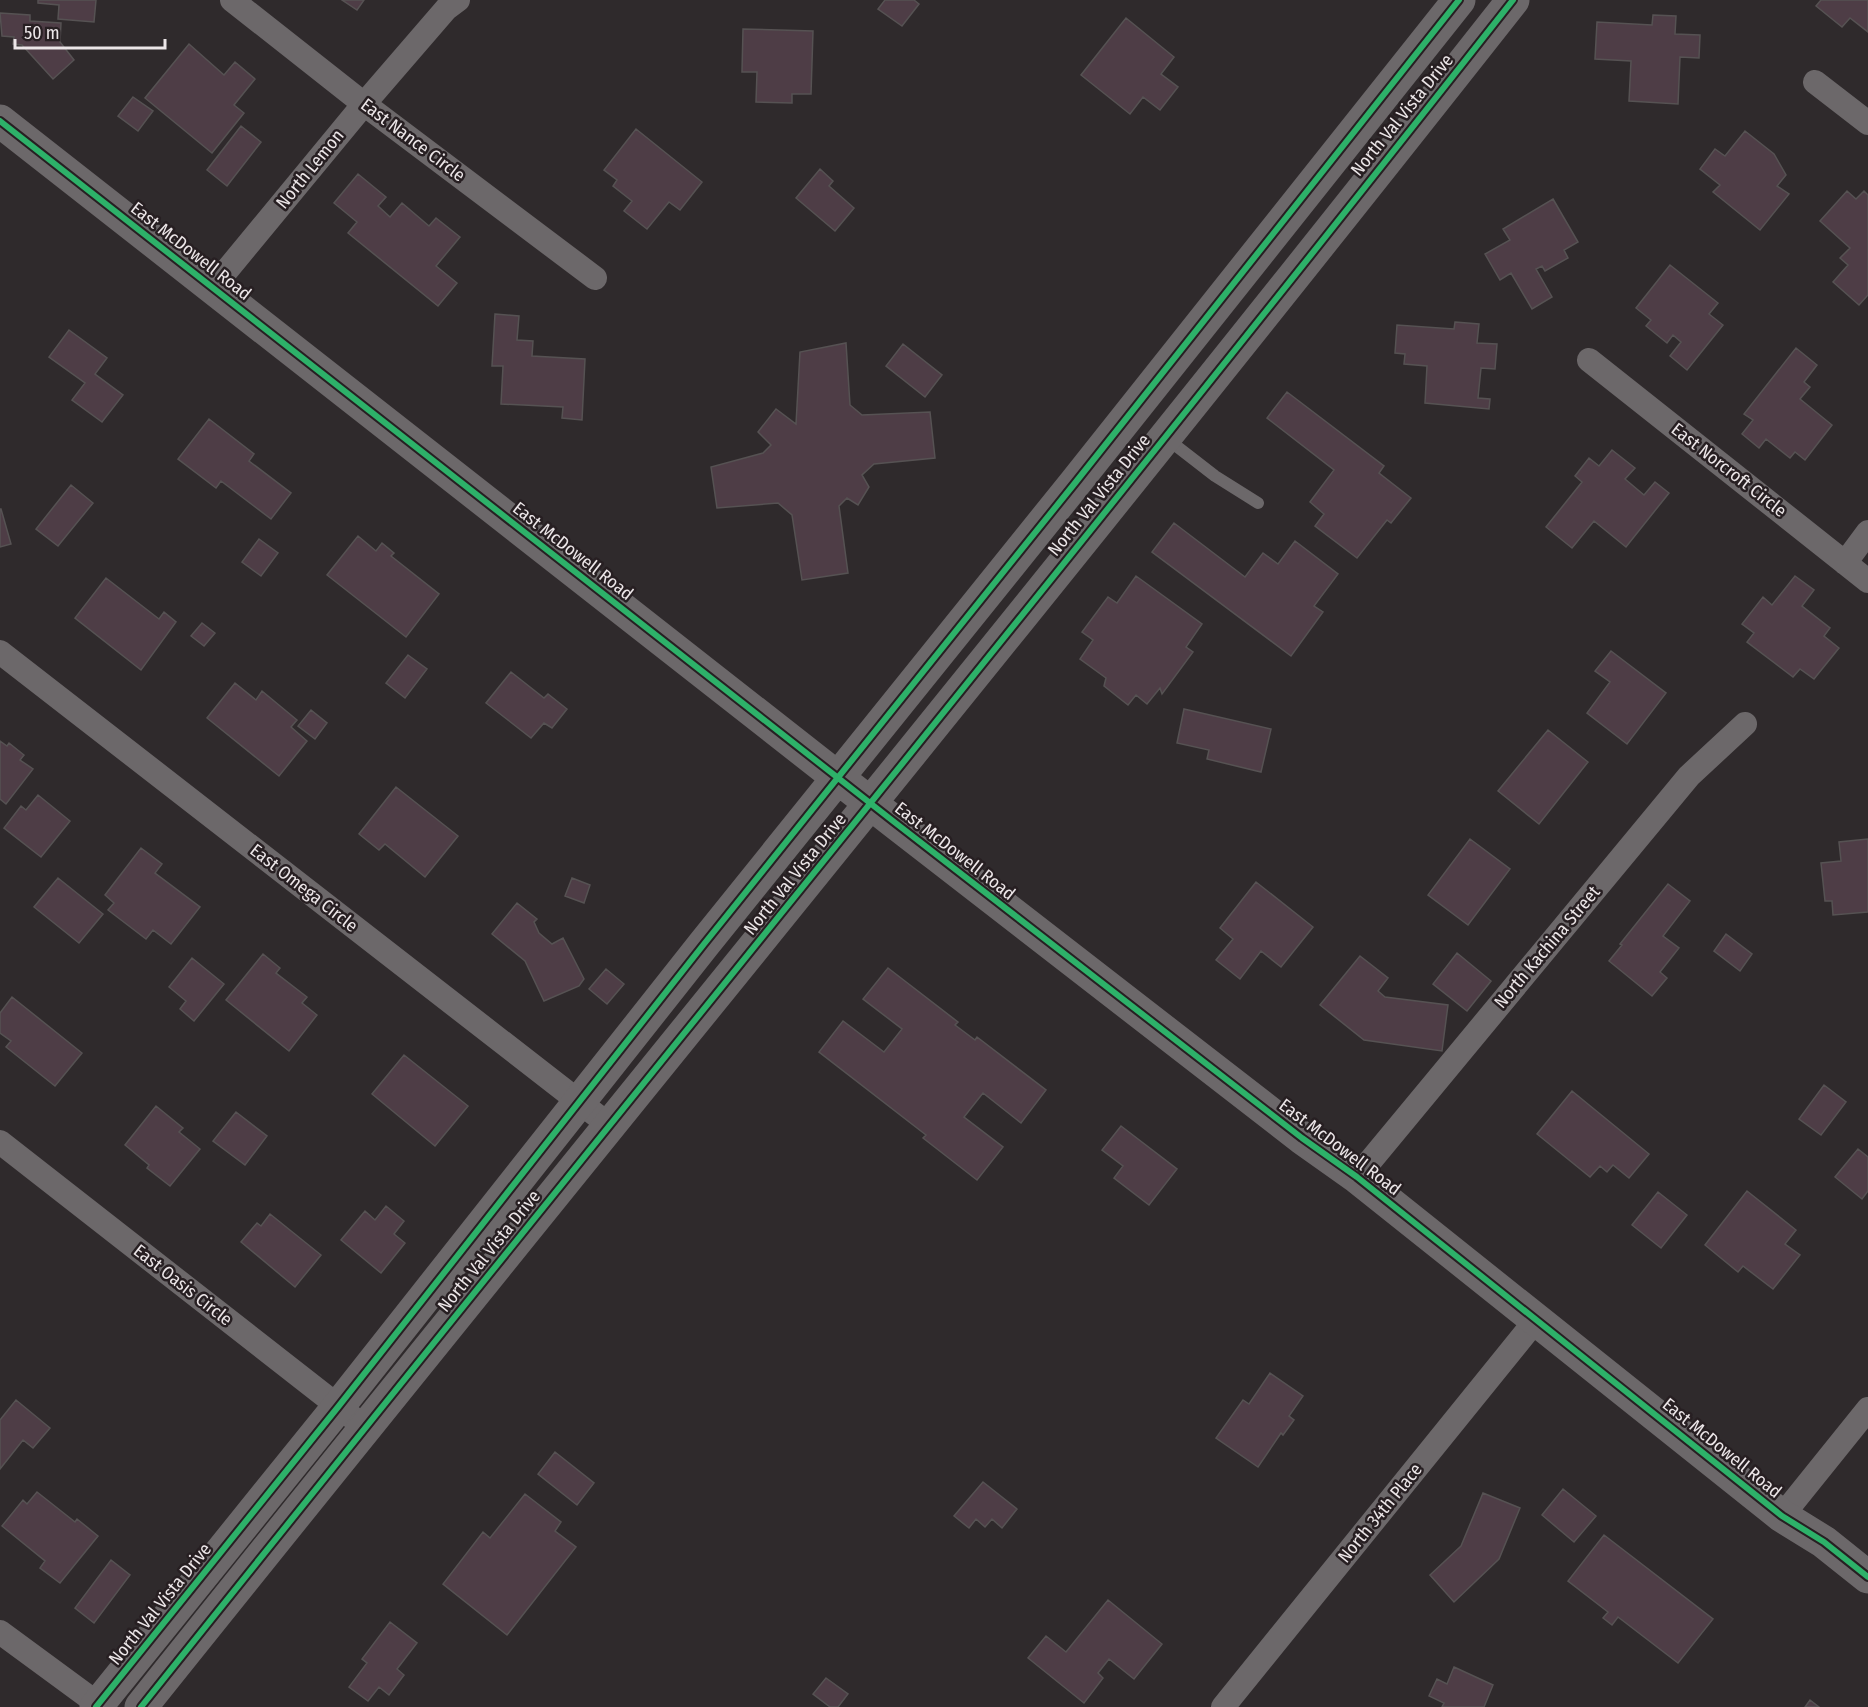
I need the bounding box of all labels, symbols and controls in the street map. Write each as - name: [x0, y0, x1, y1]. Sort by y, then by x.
- scale bar: [15, 12, 165, 50]
- text: 50 m: [24, 22, 60, 44]
- street label: North Val Vista Drive: [1346, 49, 1458, 180]
- street label: East Nance Circle: [356, 94, 470, 187]
- street label: North Lemon: [271, 125, 349, 213]
- street label: East McDowell Road: [126, 197, 256, 305]
- street label: East Norcroft Circle: [1667, 418, 1791, 522]
- street label: North Val Vista Drive: [1043, 429, 1155, 560]
- street label: East McDowell Road: [508, 497, 638, 605]
- street label: East McDowell Road: [890, 797, 1020, 905]
- street label: North Val Vista Drive: [739, 808, 851, 939]
- street label: East Omega Circle: [246, 839, 362, 937]
- street label: North Kachina Street: [1489, 881, 1605, 1013]
- street label: East McDowell Road: [1275, 1094, 1405, 1200]
- street label: North Val Vista Drive: [433, 1185, 545, 1316]
- street label: East Oasis Circle: [129, 1240, 237, 1330]
- street label: East McDowell Road: [1658, 1393, 1786, 1503]
- street label: North 34th Place: [1333, 1459, 1427, 1567]
- street label: North Val Vista Drive: [104, 1538, 216, 1669]

